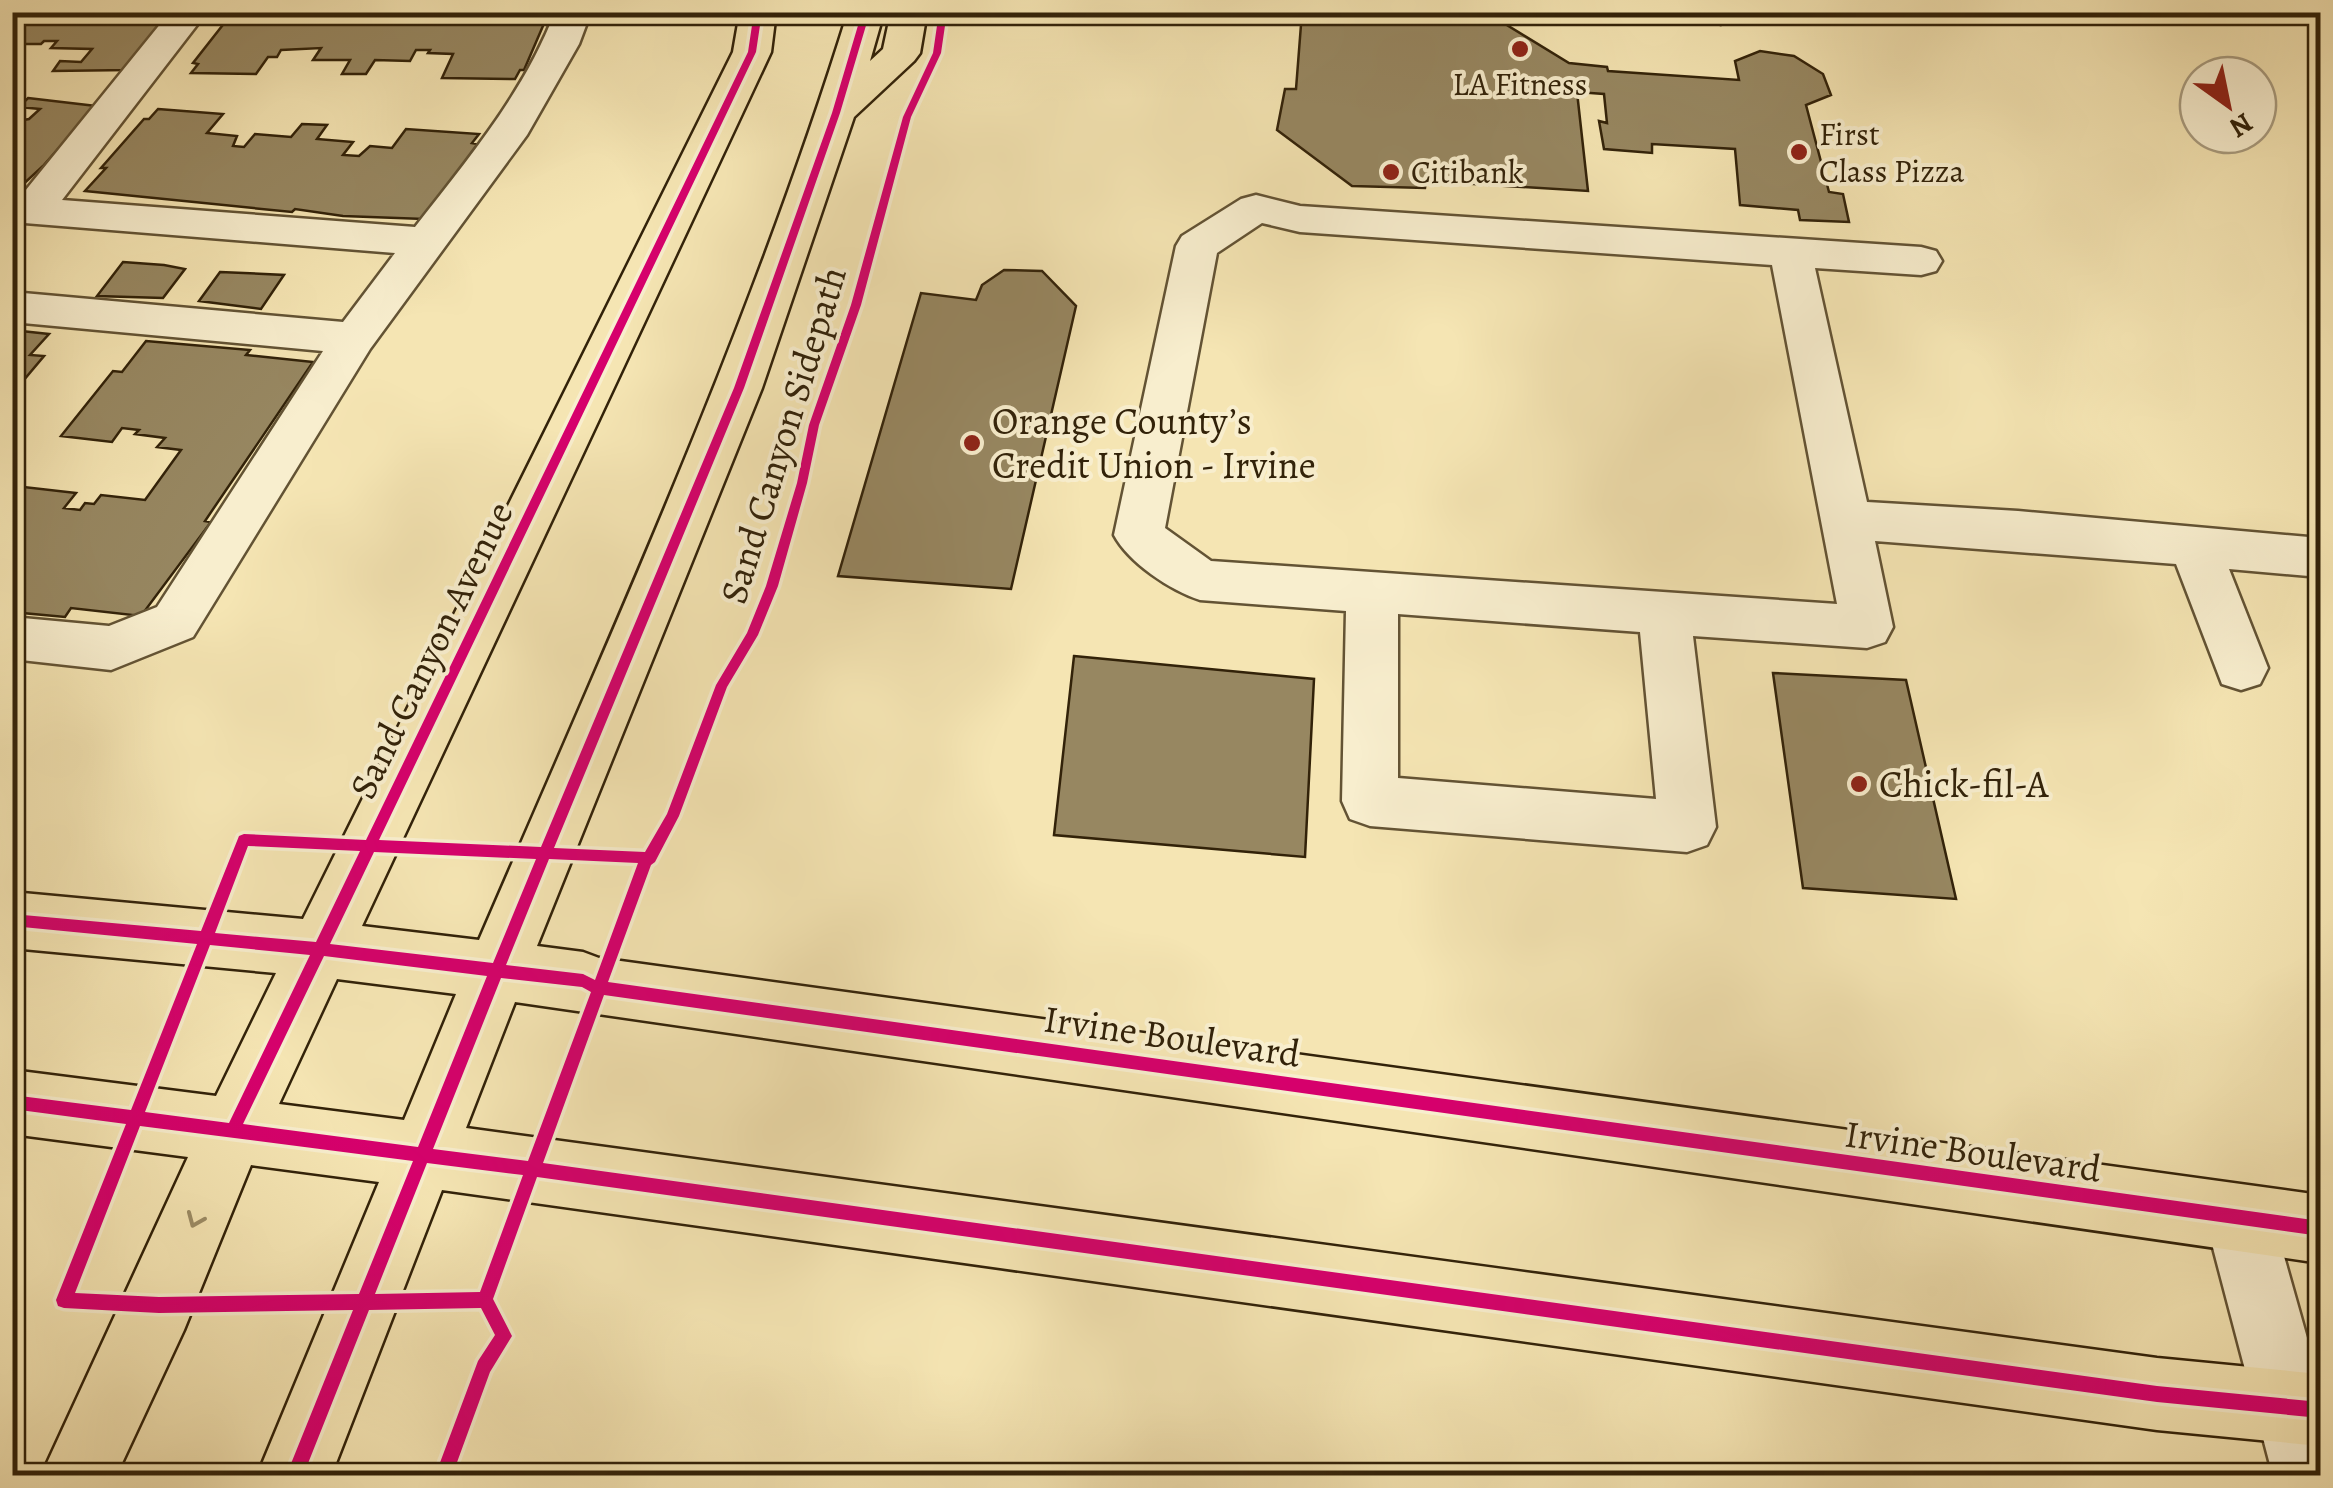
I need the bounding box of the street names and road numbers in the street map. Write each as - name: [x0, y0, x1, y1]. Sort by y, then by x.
- street label: Sand Canyon Sidepath: [707, 260, 859, 610]
- street label: Sand Canyon Avenue: [337, 493, 525, 807]
- street label: Irvine Boulevard: [1041, 992, 1304, 1080]
- street label: Irvine Boulevard: [1842, 1107, 2105, 1195]

